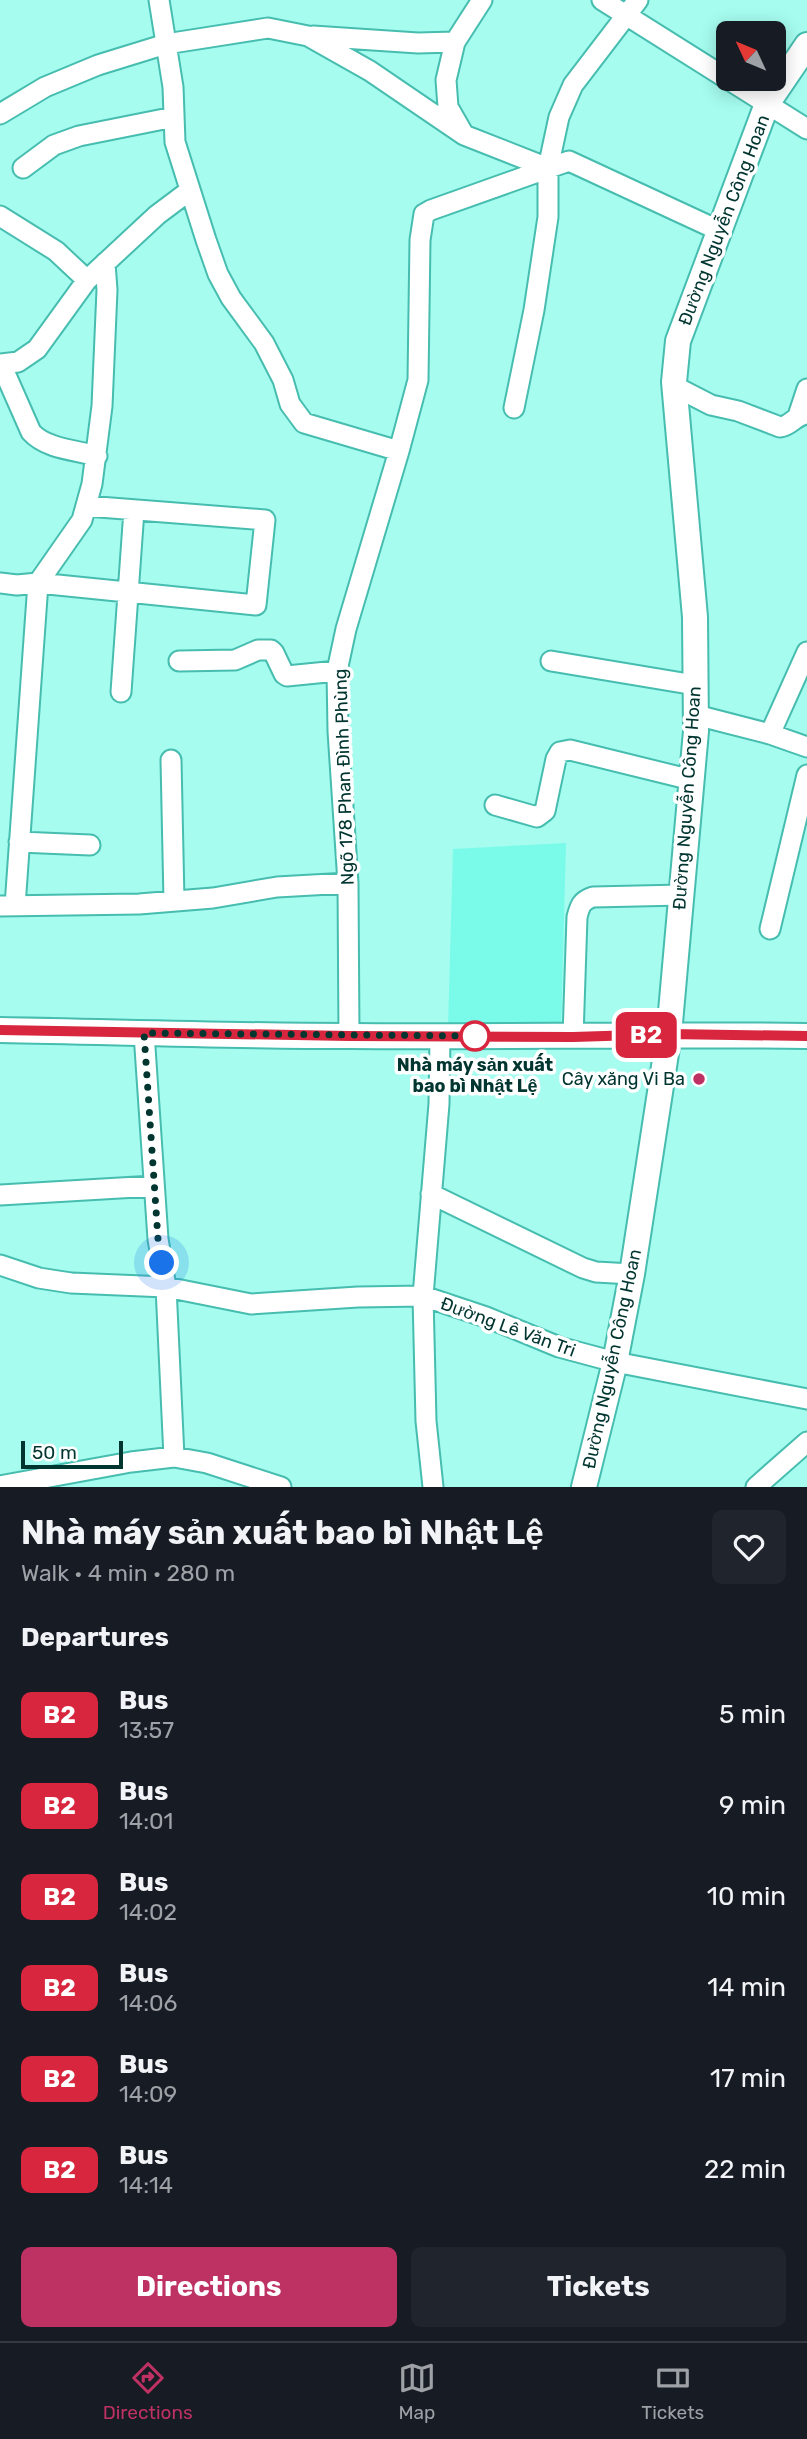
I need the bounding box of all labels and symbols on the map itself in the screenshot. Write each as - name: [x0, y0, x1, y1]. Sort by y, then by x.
- north arrow: [716, 21, 786, 91]
- street label: Đường Nguyễn Công Hoan: [673, 111, 774, 329]
- street label: Ngõ 178 Phan Đình Phùng: [329, 668, 359, 886]
- street label: Đường Nguyễn Công Hoan: [667, 685, 706, 910]
- line badge: B2: [614, 1012, 678, 1058]
- marker: Nhà máy sản xuất bao bì Nhật Lệ: [460, 1021, 490, 1051]
- place label: Nhà máy sản xuất bao bì Nhật Lệ: [397, 1053, 553, 1097]
- place label: Cây xăng Vi Ba: [562, 1068, 685, 1090]
- marker: Cây xăng Vi Ba: [691, 1071, 707, 1087]
- your location: [144, 1245, 179, 1280]
- street label: Đường Nguyễn Công Hoan: [577, 1247, 646, 1471]
- street label: Đường Lê Văn Tri: [437, 1292, 579, 1362]
- scale bar: [21, 1438, 122, 1470]

